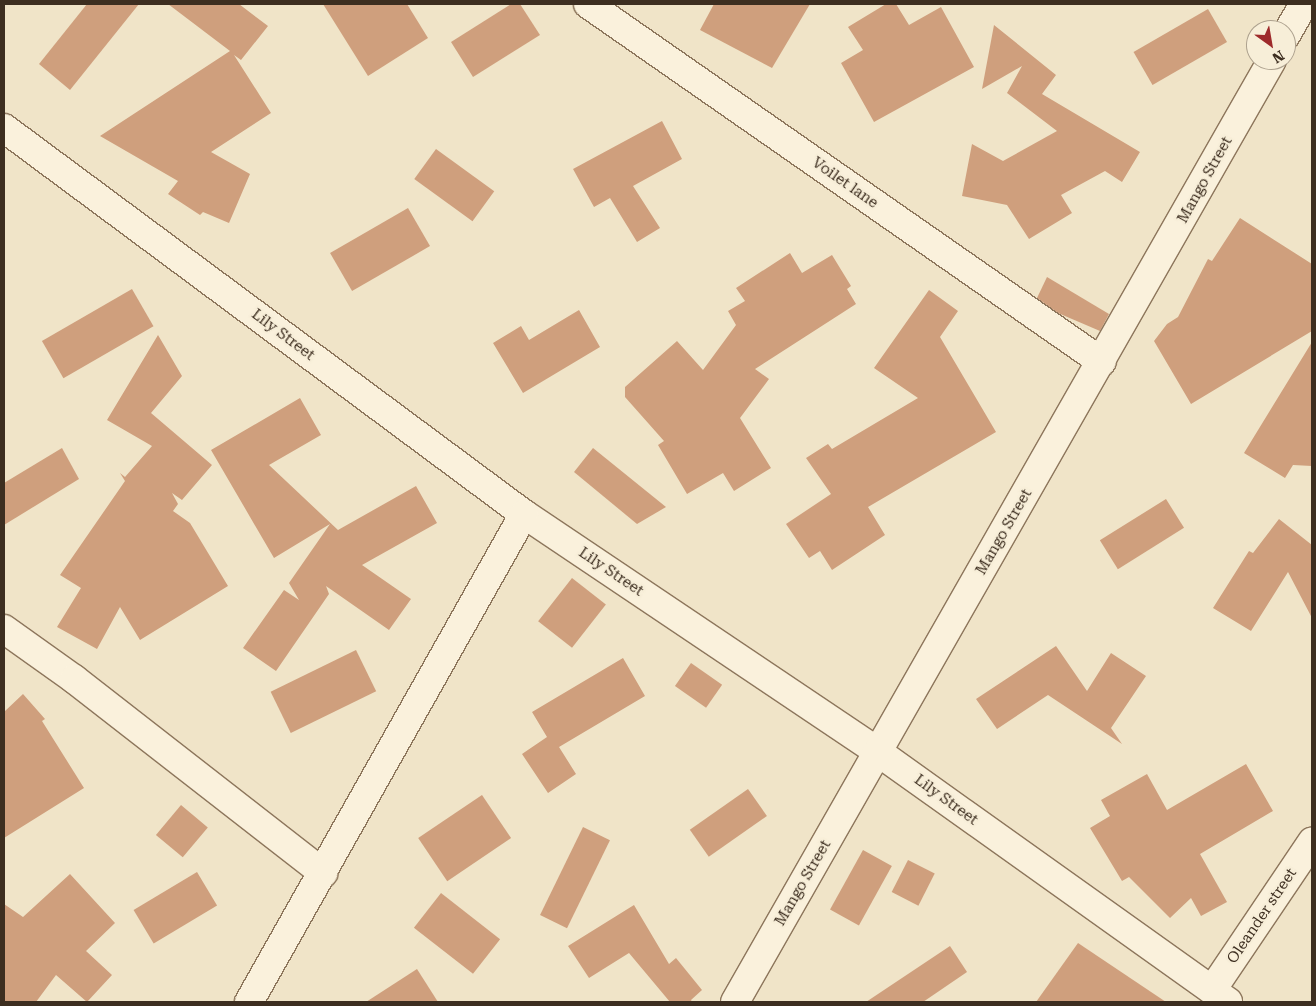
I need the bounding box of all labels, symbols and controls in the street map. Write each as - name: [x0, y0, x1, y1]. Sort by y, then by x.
- north arrow: [1246, 20, 1296, 70]
- text: N: [1270, 47, 1287, 67]
- street label: Mango Street: [1174, 134, 1236, 226]
- street label: Voilet lane: [808, 154, 882, 212]
- street label: Lily Street: [248, 305, 318, 365]
- street label: Mango Street: [972, 486, 1036, 578]
- street label: Lily Street: [575, 544, 647, 600]
- street label: Lily Street: [911, 771, 981, 829]
- street label: Mango Street: [771, 837, 835, 929]
- street label: Oleander street: [1223, 865, 1301, 967]

